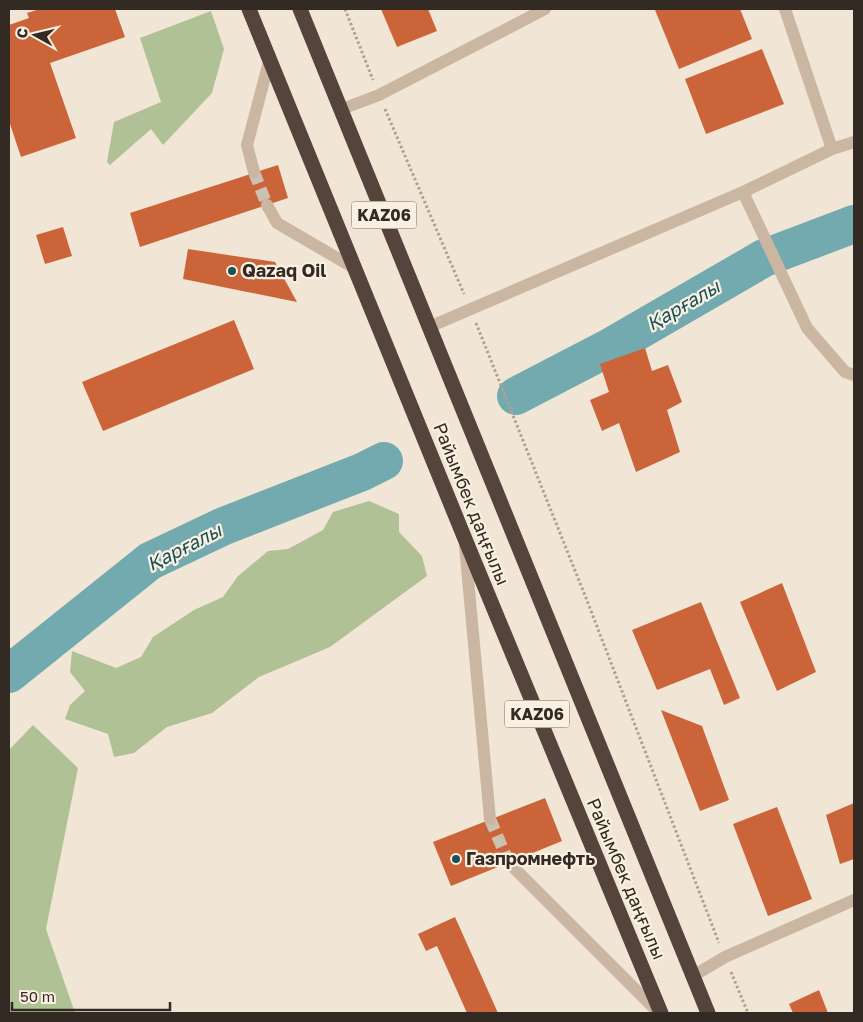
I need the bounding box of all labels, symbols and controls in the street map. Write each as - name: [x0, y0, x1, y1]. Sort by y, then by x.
- north arrow: [10, 10, 60, 60]
- text: С: [13, 27, 31, 39]
- road number: KАZ06: [352, 202, 416, 228]
- place label: Qazaq Oil: [242, 259, 326, 281]
- marker: Qazaq Oil: [226, 265, 238, 277]
- water label: Қарғалы: [642, 274, 724, 335]
- street label: Райымбек даңғылы: [429, 419, 515, 588]
- water label: Қарғалы: [143, 518, 226, 575]
- road number: KАZ06: [504, 701, 570, 728]
- street label: Райымбек даңғылы: [583, 795, 671, 963]
- place label: Газпромнефть: [466, 847, 595, 869]
- marker: Газпромнефть: [450, 853, 462, 865]
- scale bar: [12, 980, 170, 1012]
- text: 50 m: [20, 987, 55, 1005]

